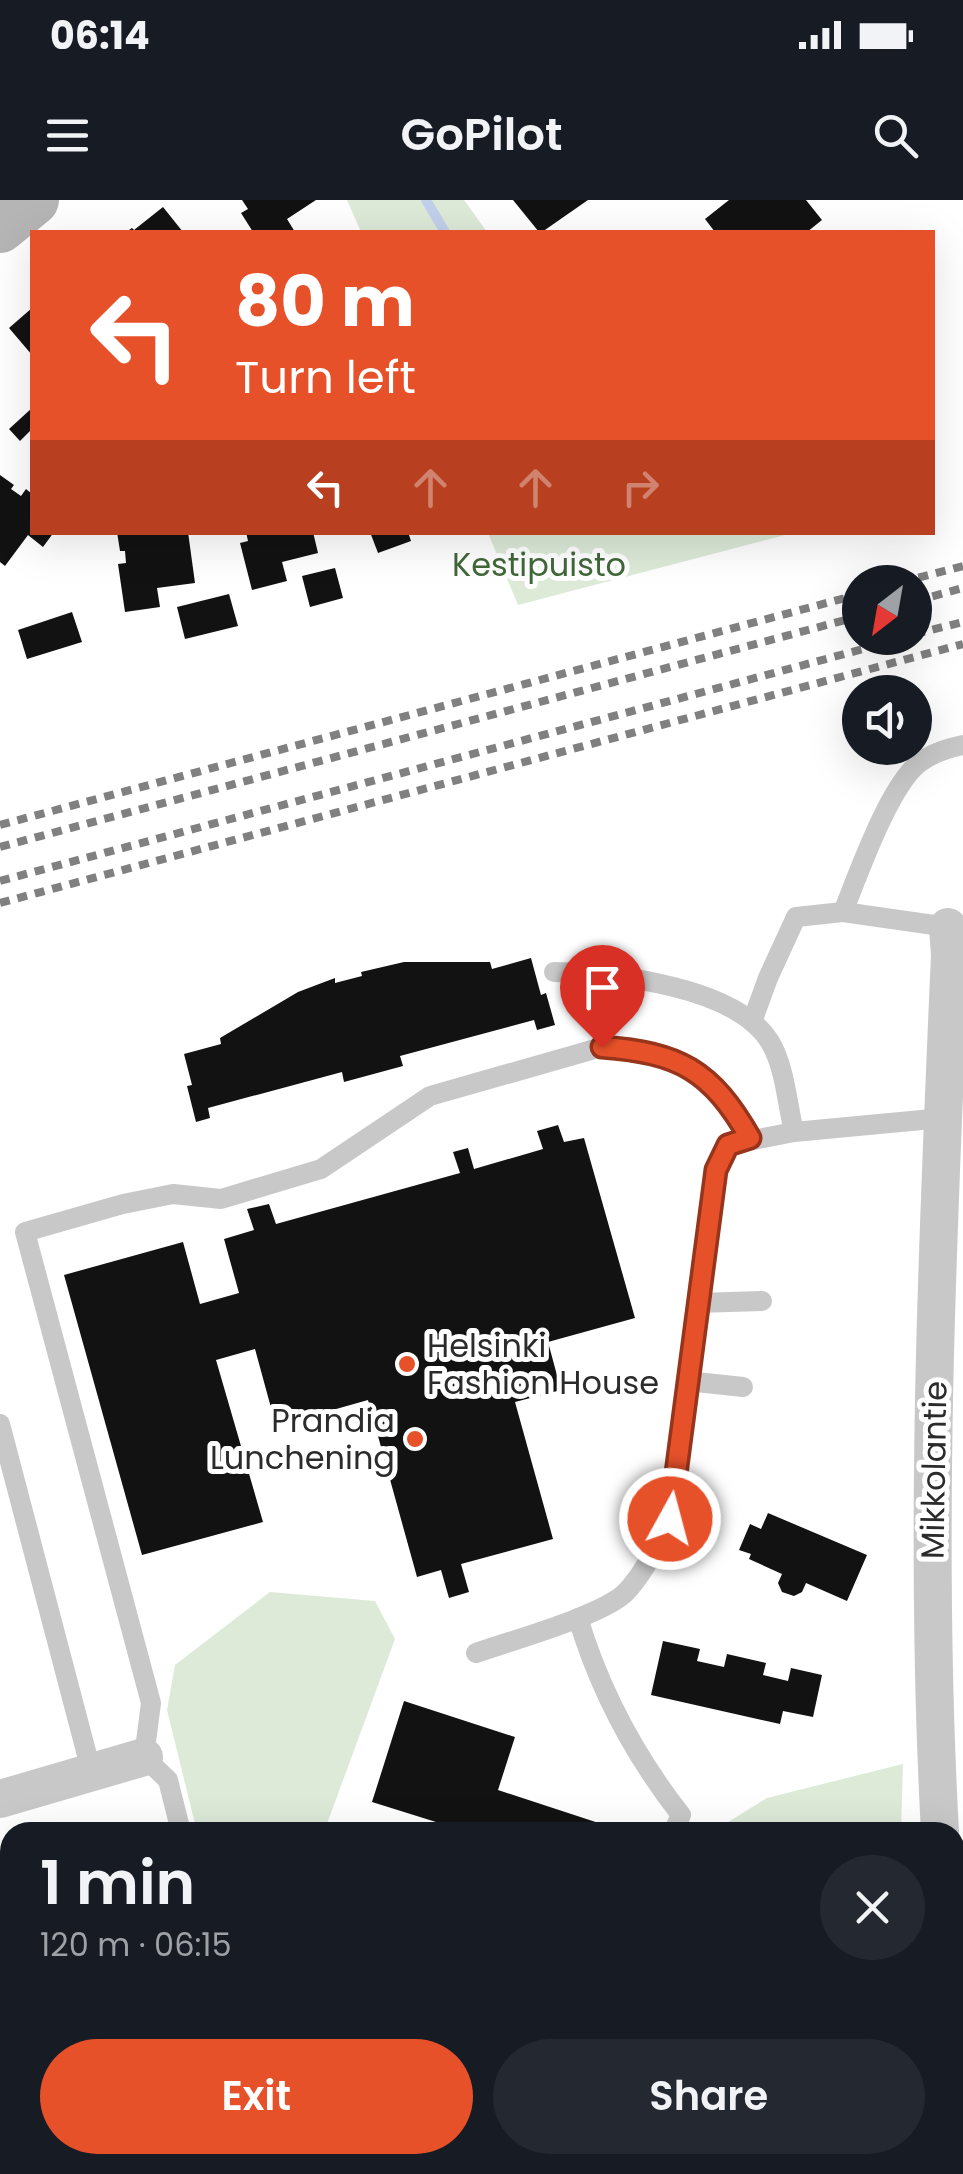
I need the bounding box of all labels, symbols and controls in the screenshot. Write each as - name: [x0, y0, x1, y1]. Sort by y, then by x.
- text: 06:14: [50, 9, 150, 62]
- text: GoPilot: [401, 103, 562, 166]
- icon: menu: [40, 108, 95, 163]
- icon: search: [868, 108, 923, 163]
- text: 80 m: [235, 252, 415, 351]
- icon: left: [70, 270, 200, 400]
- text: Turn left: [235, 346, 416, 409]
- icon: left: [298, 460, 353, 515]
- icon: ahead: [403, 460, 458, 515]
- icon: ahead: [508, 460, 563, 515]
- icon: right: [613, 460, 668, 515]
- park label: Kestipuisto: [452, 542, 626, 587]
- north arrow: [842, 565, 932, 655]
- map controls: [842, 565, 932, 765]
- button: sound: [842, 675, 932, 765]
- pin: [560, 945, 645, 1048]
- icon: arrive: [575, 960, 630, 1015]
- place label: Helsinki Fashion House: [427, 1323, 659, 1405]
- marker: Helsinki Fashion House: [396, 1353, 418, 1375]
- street label: Mikkolantie: [909, 1381, 958, 1559]
- place label: Prandia Lunchening: [210, 1398, 395, 1480]
- marker: Prandia Lunchening: [404, 1428, 426, 1450]
- position arrow: [618, 1467, 722, 1571]
- text: 1 min: [40, 1841, 195, 1925]
- button: close: [820, 1855, 925, 1960]
- text: 120 m · 06:15: [40, 1922, 232, 1967]
- button: Exit: [40, 2039, 473, 2154]
- button: Share: [493, 2039, 925, 2154]

